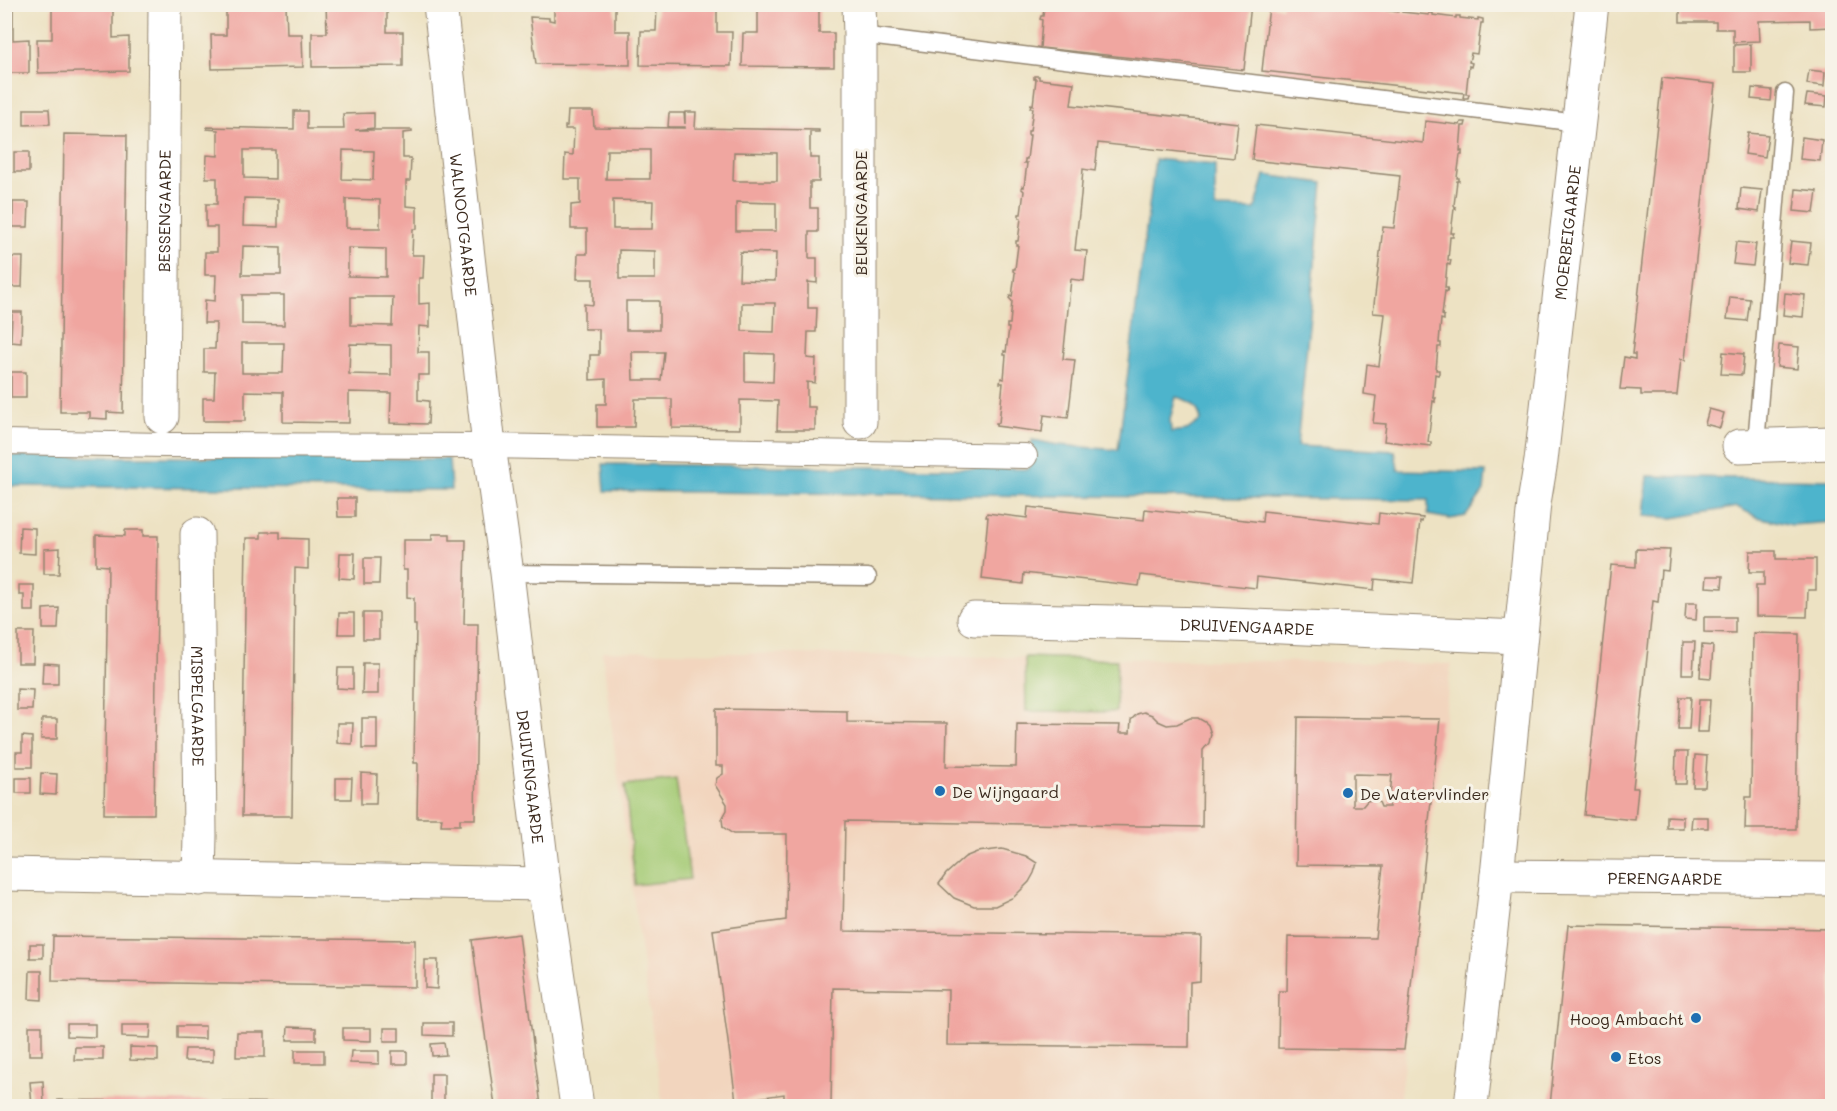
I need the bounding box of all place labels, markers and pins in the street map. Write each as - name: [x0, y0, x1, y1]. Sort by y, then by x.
- place label: De Wijngaard: [952, 781, 1059, 802]
- place label: De Watervlinder: [1360, 783, 1489, 804]
- marker: De Wijngaard: [933, 784, 947, 798]
- marker: De Watervlinder: [1341, 786, 1355, 800]
- place label: Hoog Ambacht: [1570, 1008, 1684, 1029]
- marker: Hoog Ambacht: [1689, 1011, 1703, 1025]
- place label: Etos: [1628, 1047, 1661, 1068]
- marker: Etos: [1609, 1050, 1623, 1064]

